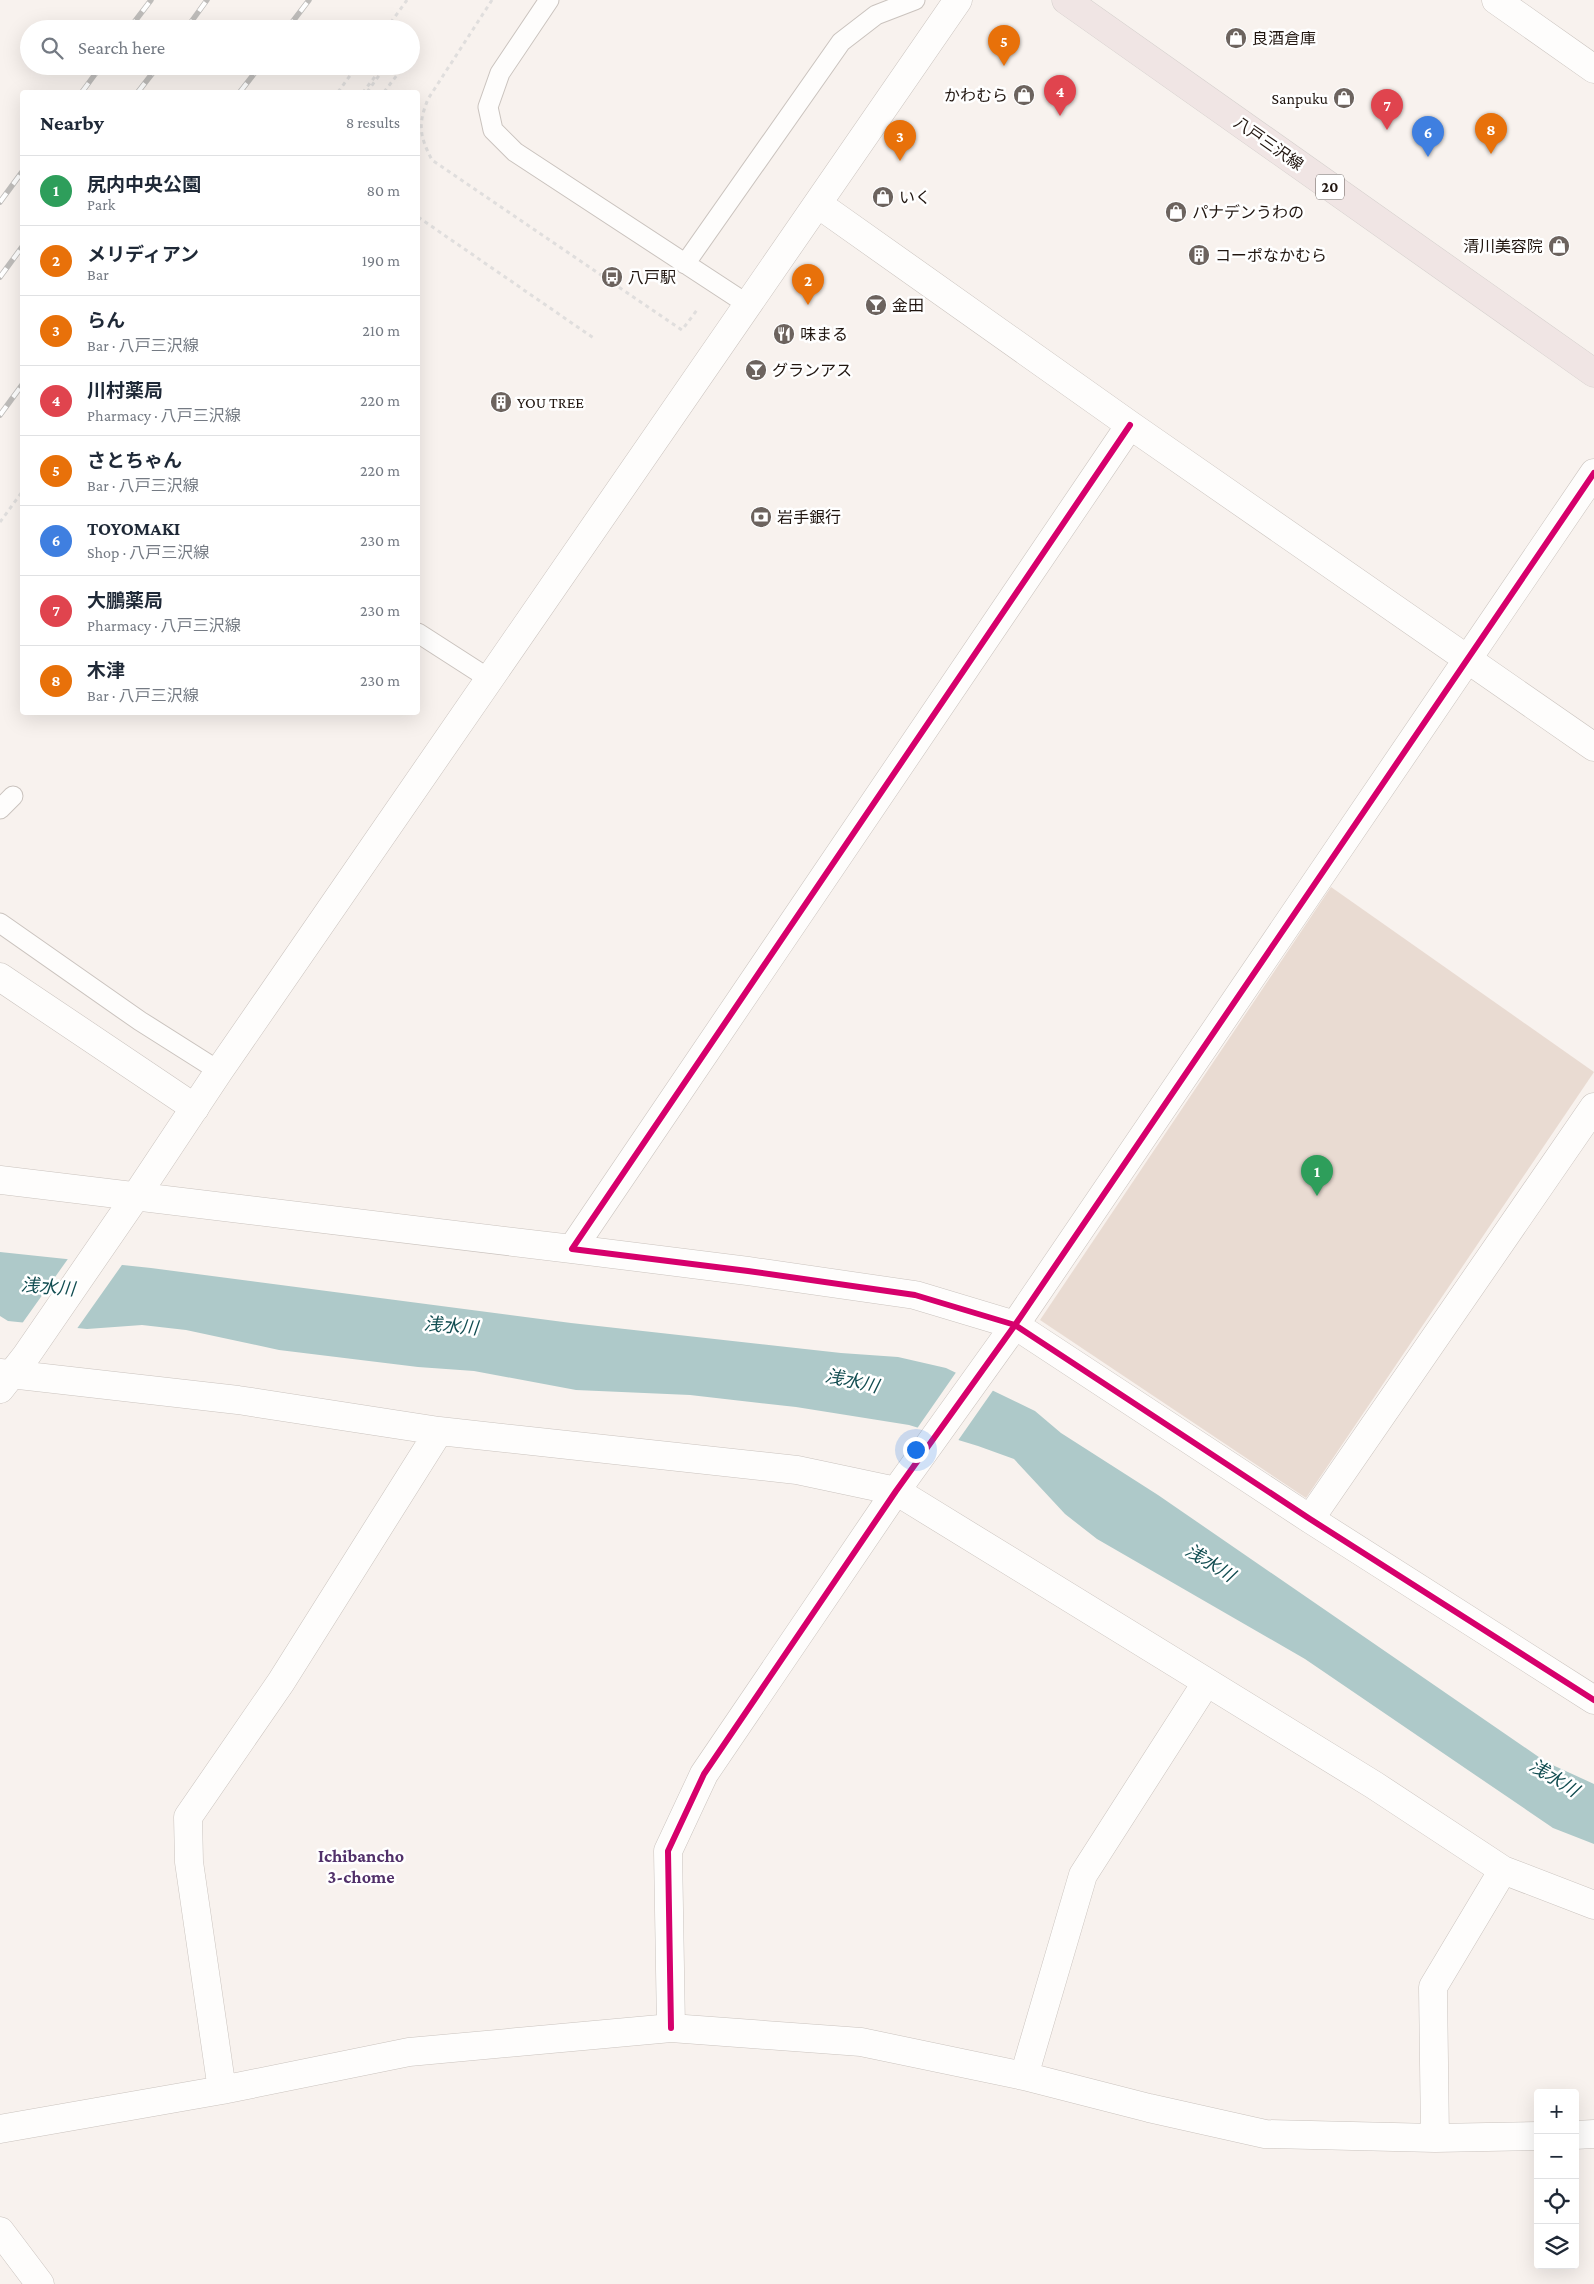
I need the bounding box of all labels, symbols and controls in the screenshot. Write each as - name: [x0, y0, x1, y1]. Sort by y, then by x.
- search box: [20, 20, 420, 75]
- pin: 5: [988, 25, 1020, 66]
- shop icon: 良酒倉庫: [1224, 26, 1248, 50]
- place label: 良酒倉庫: [1252, 30, 1316, 47]
- icon: search: [38, 34, 66, 62]
- text: Search here: [78, 37, 165, 58]
- pin: 4: [1044, 75, 1076, 116]
- shop icon: かわむら: [1012, 83, 1036, 107]
- shop icon: Sanpuku: [1332, 86, 1356, 110]
- place label: かわむら: [944, 87, 1008, 104]
- pin: 7: [1371, 89, 1403, 130]
- place label: Sanpuku: [1272, 90, 1329, 108]
- text: Nearby: [40, 111, 104, 135]
- street label: 八戸三沢線: [1231, 113, 1306, 173]
- pin: 8: [1475, 113, 1507, 154]
- text: 8 results: [346, 114, 400, 131]
- pin: 6: [1412, 116, 1444, 157]
- pin: 3: [884, 120, 916, 161]
- text: 尻内中央公園: [87, 174, 201, 195]
- road number: 20: [1316, 174, 1344, 200]
- text: 1: [53, 182, 59, 199]
- text: 80 m: [366, 182, 400, 199]
- shop icon: いく: [871, 185, 895, 209]
- place label: いく: [899, 189, 931, 206]
- text: Park: [87, 196, 115, 213]
- shop icon: パナデンうわの: [1164, 200, 1188, 224]
- place label: パナデンうわの: [1192, 204, 1304, 221]
- shop icon: 清川美容院: [1547, 234, 1571, 258]
- place label: 清川美容院: [1463, 238, 1543, 255]
- building icon: コーポなかむら: [1187, 243, 1211, 267]
- text: メリディアン: [87, 244, 199, 265]
- place label: コーポなかむら: [1215, 247, 1327, 264]
- text: 2: [52, 252, 60, 269]
- text: 190 m: [362, 252, 400, 269]
- pin: 2: [792, 264, 824, 305]
- bus stop icon: 八戸駅: [600, 265, 624, 289]
- text: Bar: [87, 266, 109, 283]
- place label: 八戸駅: [628, 269, 676, 286]
- bar icon: 金田: [864, 293, 888, 317]
- place label: 金田: [892, 297, 924, 314]
- text: らん: [87, 310, 125, 331]
- text: 3: [52, 322, 60, 339]
- text: 210 m: [362, 322, 400, 339]
- restaurant icon: 味まる: [772, 322, 796, 346]
- place label: 味まる: [800, 326, 848, 343]
- text: Bar · 八戸三沢線: [87, 337, 199, 354]
- bar icon: グランアス: [744, 358, 768, 382]
- place label: グランアス: [772, 362, 852, 379]
- text: 川村薬局: [87, 380, 163, 401]
- building icon: YOU TREE: [489, 390, 513, 414]
- text: 4: [52, 392, 60, 409]
- text: 220 m: [360, 392, 400, 409]
- place label: YOU TREE: [517, 394, 584, 411]
- text: Pharmacy · 八戸三沢線: [87, 407, 241, 424]
- text: さとちゃん: [87, 450, 182, 471]
- text: 5: [52, 462, 60, 479]
- text: 220 m: [360, 462, 400, 479]
- text: Bar · 八戸三沢線: [87, 477, 199, 494]
- bank icon: 岩手銀行: [749, 505, 773, 529]
- place label: 岩手銀行: [777, 509, 841, 526]
- text: TOYOMAKI: [87, 518, 180, 539]
- text: 6: [52, 532, 60, 549]
- text: 230 m: [360, 532, 400, 549]
- text: Shop · 八戸三沢線: [87, 544, 209, 561]
- text: 大鵬薬局: [87, 590, 163, 611]
- text: 7: [52, 602, 60, 619]
- text: 230 m: [360, 602, 400, 619]
- text: Pharmacy · 八戸三沢線: [87, 617, 241, 634]
- text: 木津: [87, 660, 125, 681]
- text: 8: [51, 672, 61, 689]
- text: 230 m: [360, 672, 400, 689]
- text: Bar · 八戸三沢線: [87, 687, 199, 704]
- pin: 1: [1301, 1155, 1333, 1196]
- water label: 浅水川: [20, 1275, 78, 1299]
- water label: 浅水川: [423, 1314, 481, 1338]
- water label: 浅水川: [824, 1366, 882, 1397]
- your location: [903, 1437, 929, 1463]
- water label: 浅水川: [1182, 1540, 1240, 1587]
- water label: 浅水川: [1526, 1755, 1584, 1802]
- district label: Ichibancho 3-chome: [318, 1846, 404, 1887]
- map controls: [1534, 2089, 1579, 2269]
- button: +: [1534, 2089, 1579, 2134]
- button: −: [1534, 2134, 1579, 2179]
- button: locate: [1534, 2179, 1579, 2224]
- button: layers: [1534, 2224, 1579, 2269]

